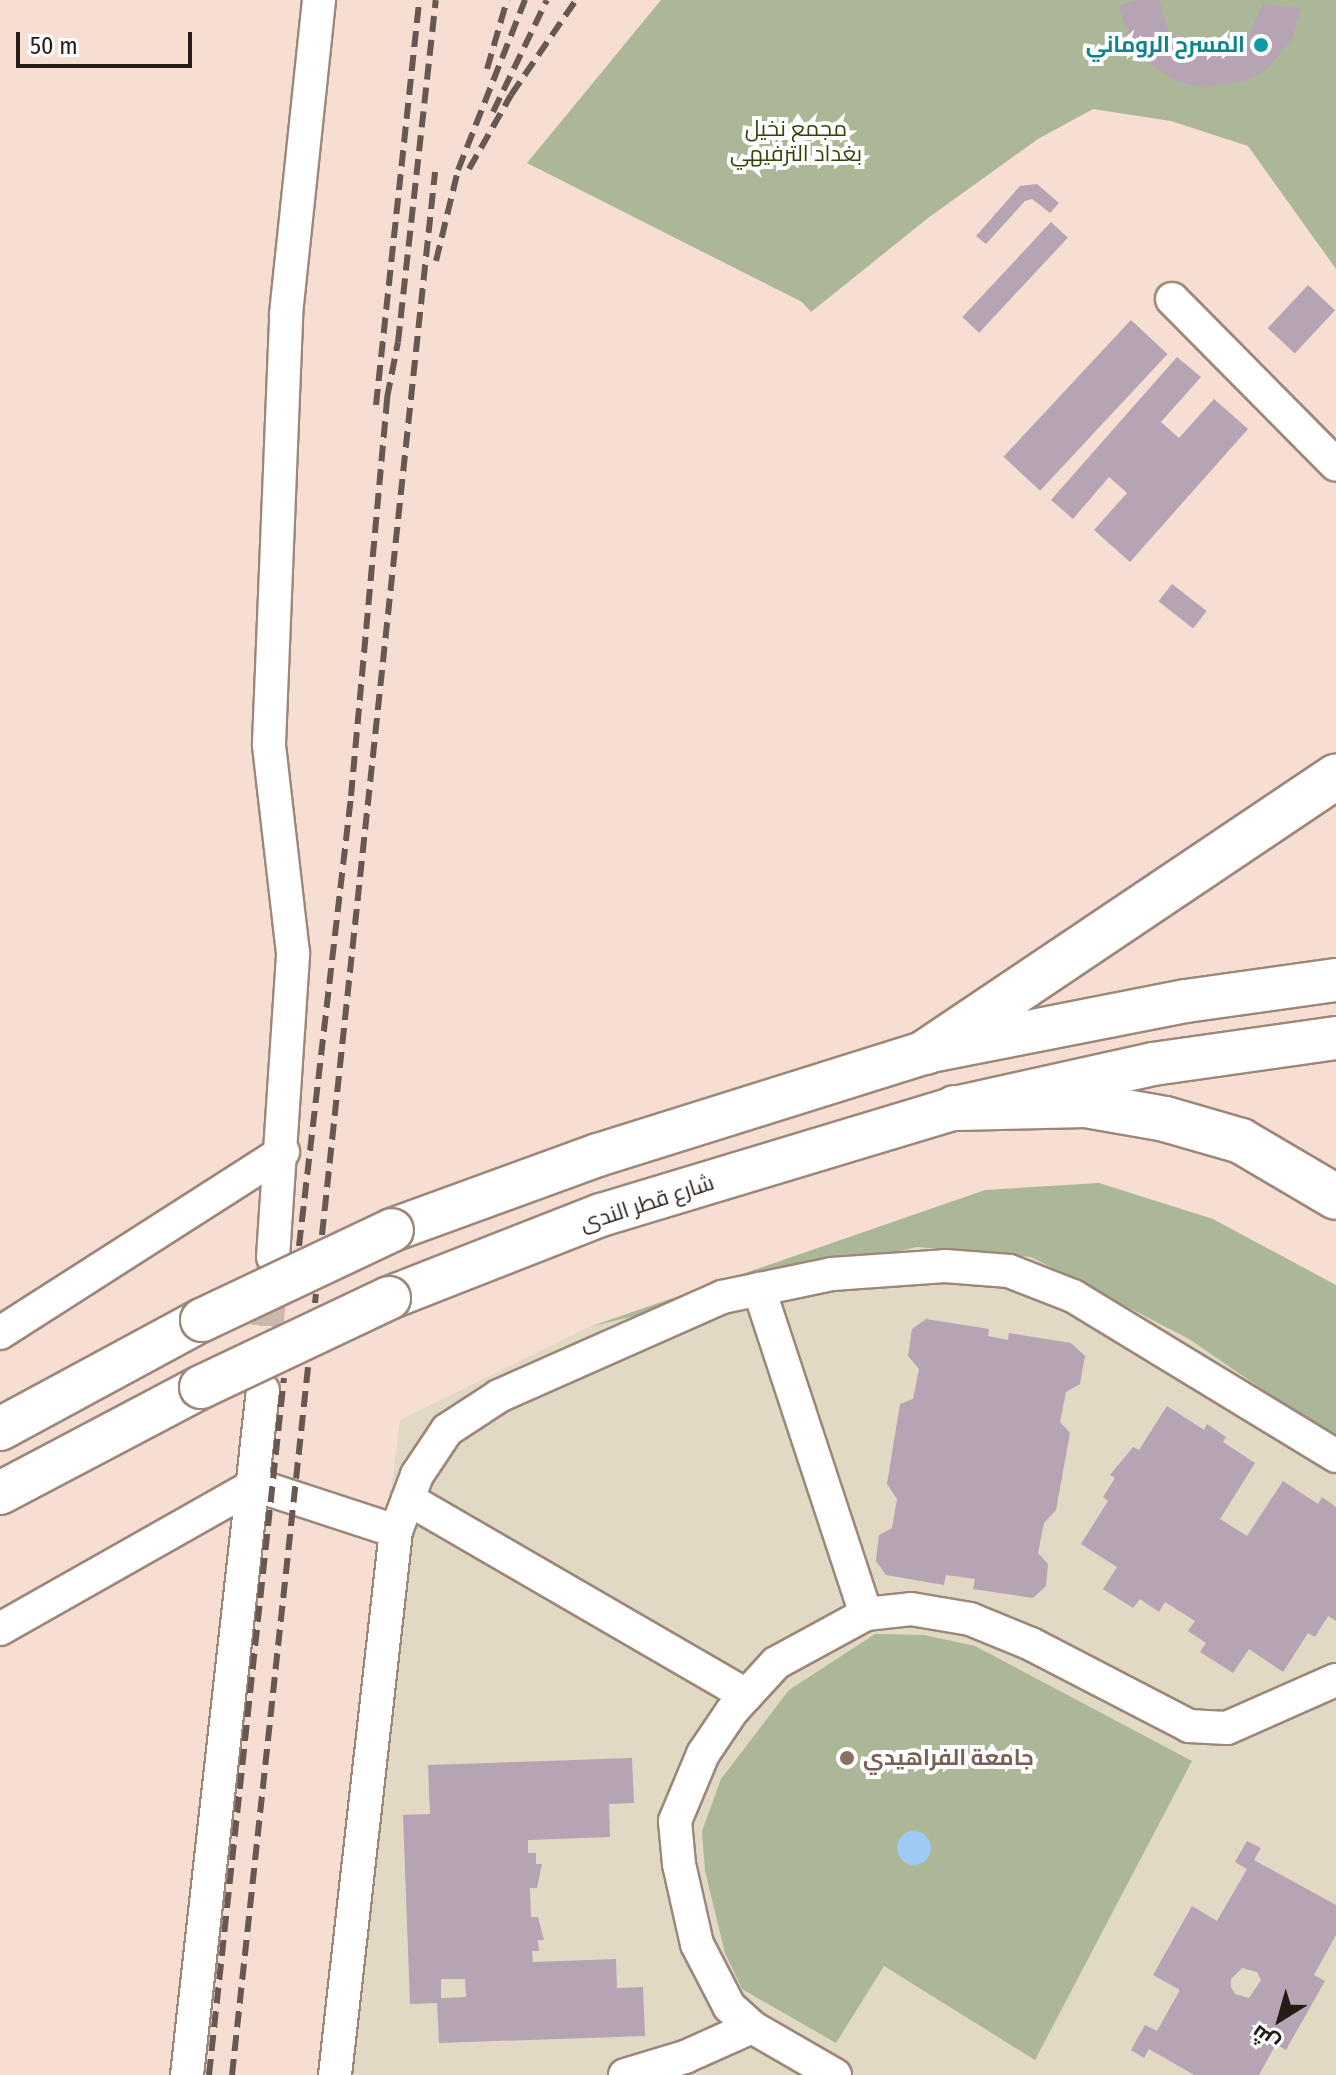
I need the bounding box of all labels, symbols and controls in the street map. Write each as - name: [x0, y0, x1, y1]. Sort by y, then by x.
- scale bar: [20, 16, 196, 66]
- text: 50 m: [30, 32, 78, 60]
- place label: المسرح الروماني: [1086, 32, 1245, 58]
- marker: المسرح الروماني: [1252, 36, 1270, 54]
- park label: مجمع نخيل بغداد الترفيهي: [730, 115, 862, 166]
- street label: شارع قطر الندى: [577, 1169, 717, 1237]
- place label: جامعة الفراهيدي: [863, 1745, 1034, 1771]
- marker: جامعة الفراهيدي: [838, 1749, 856, 1767]
- north arrow: [1240, 1979, 1320, 2059]
- text: ش: [1246, 2019, 1285, 2058]

